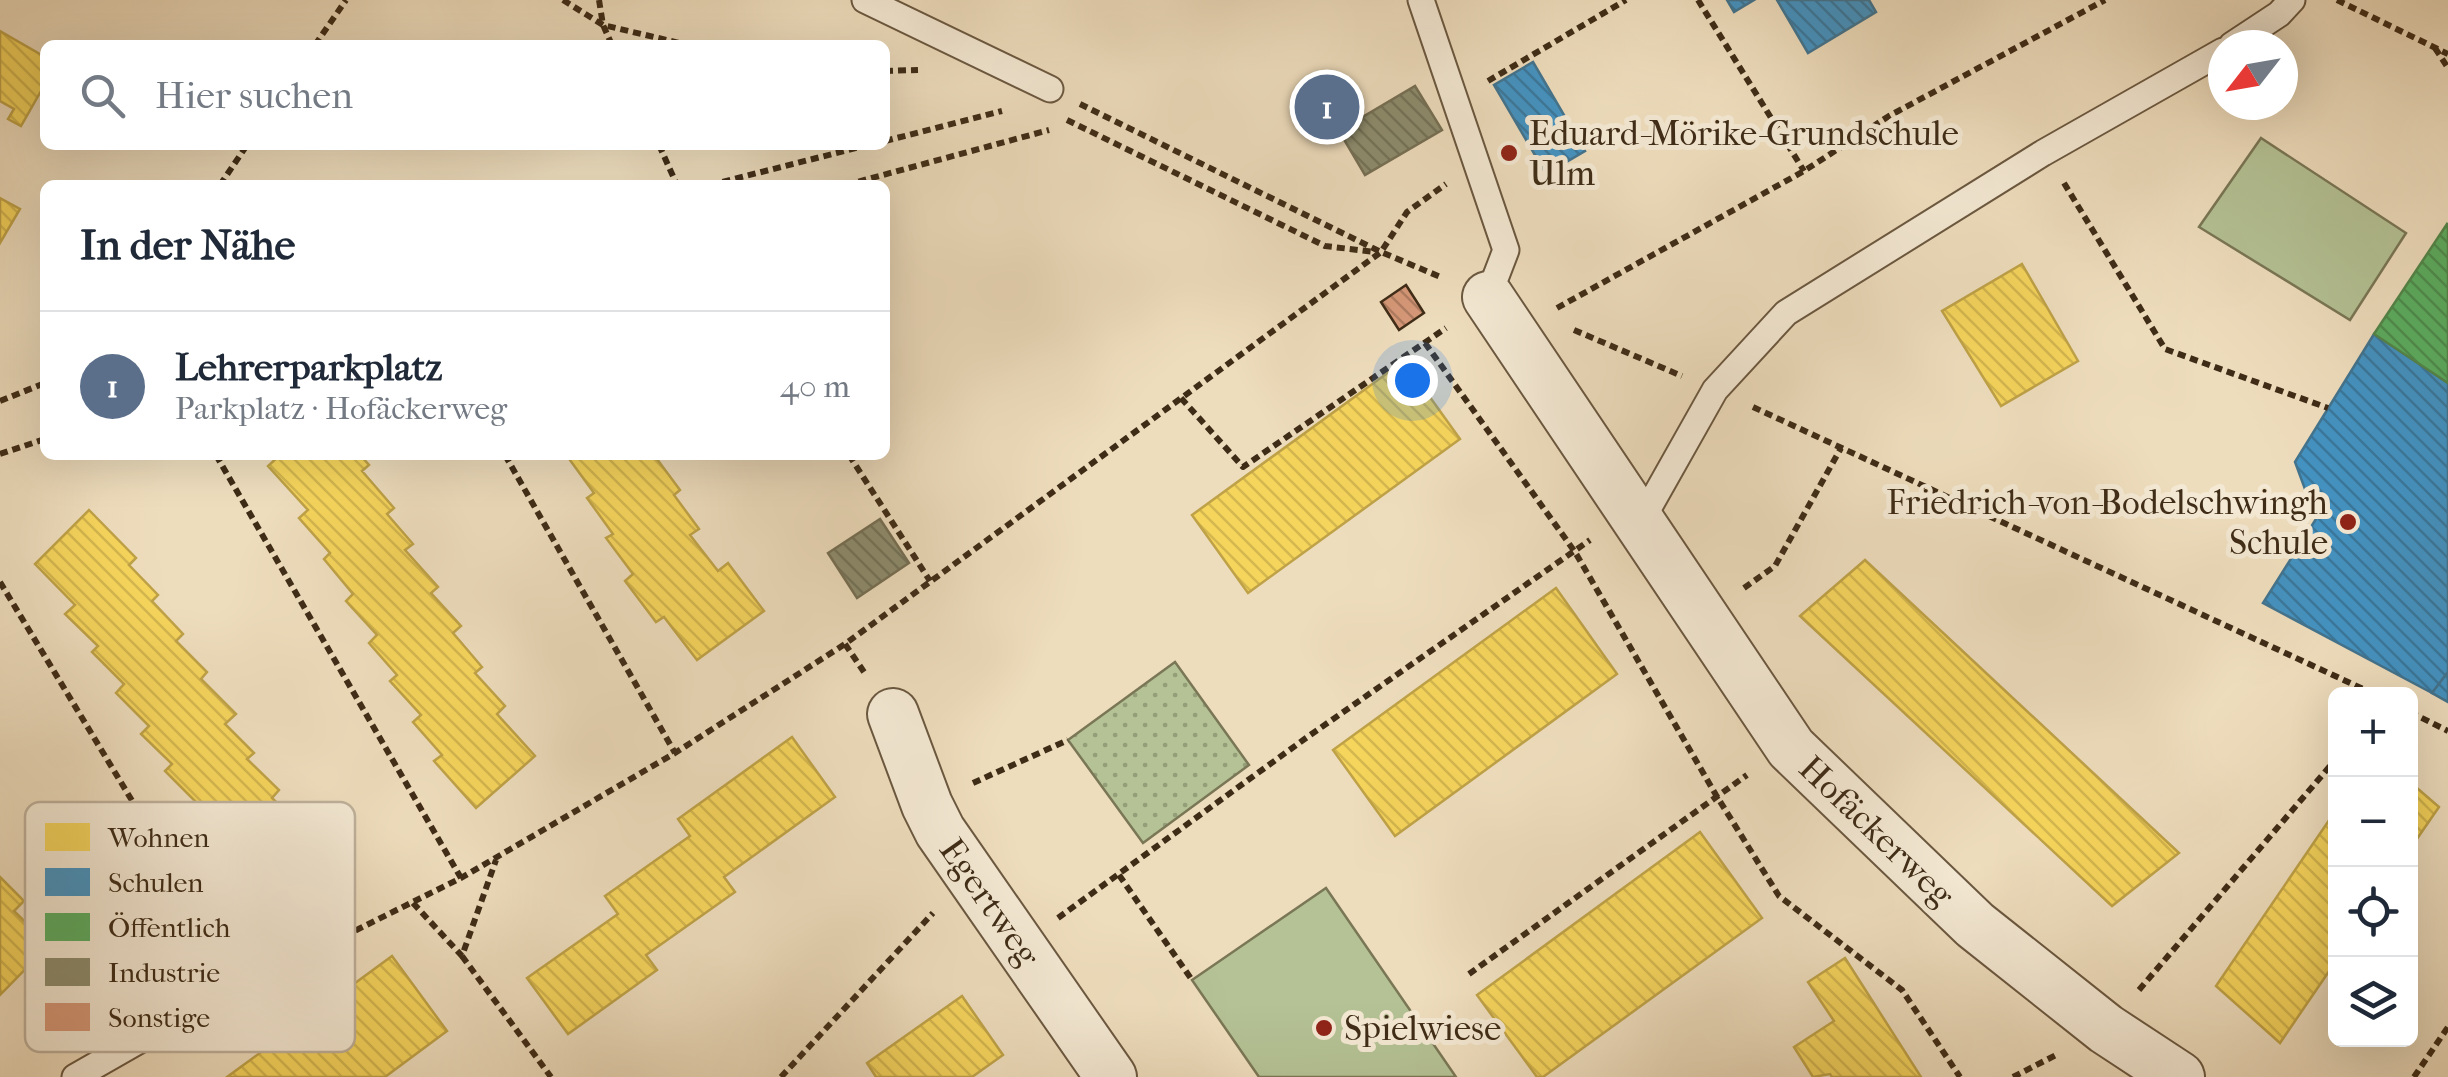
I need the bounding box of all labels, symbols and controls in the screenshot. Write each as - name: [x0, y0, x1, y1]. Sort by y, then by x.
- north arrow: [2208, 30, 2298, 120]
- search box: [40, 40, 890, 150]
- icon: search: [75, 68, 130, 123]
- pin: 1: [1294, 70, 1360, 144]
- text: Hier suchen: [155, 73, 353, 118]
- place label: Eduard-Mörike-Grundschule Ulm: [1529, 113, 1959, 194]
- marker: Eduard-Mörike-Grundschule Ulm: [1498, 142, 1520, 164]
- text: In der Nähe: [80, 221, 295, 270]
- text: Lehrerparkplatz: [175, 345, 442, 390]
- your location: [1387, 355, 1438, 406]
- text: 1: [107, 368, 118, 405]
- text: 40 m: [780, 368, 850, 405]
- text: Parkplatz · Hofäckerweg: [175, 390, 507, 427]
- place label: Friedrich-von-Bodelschwingh Schule: [1887, 482, 2328, 563]
- marker: Friedrich-von-Bodelschwingh Schule: [2337, 511, 2359, 533]
- map controls: [2328, 687, 2418, 1047]
- button: +: [2328, 687, 2418, 777]
- street label: Hofäckerweg: [1791, 747, 1963, 915]
- button: −: [2328, 777, 2418, 867]
- legend: [25, 802, 355, 1052]
- text: Wohnen: [107, 821, 210, 854]
- street label: Egertweg: [931, 831, 1049, 974]
- text: Schulen: [108, 866, 204, 899]
- button: locate: [2328, 867, 2418, 957]
- text: Öffentlich: [108, 911, 231, 944]
- text: Industrie: [108, 956, 220, 989]
- button: layers: [2328, 957, 2418, 1047]
- text: Sonstige: [108, 1001, 210, 1034]
- place label: Spielwiese: [1344, 1008, 1501, 1049]
- marker: Spielwiese: [1313, 1017, 1335, 1039]

